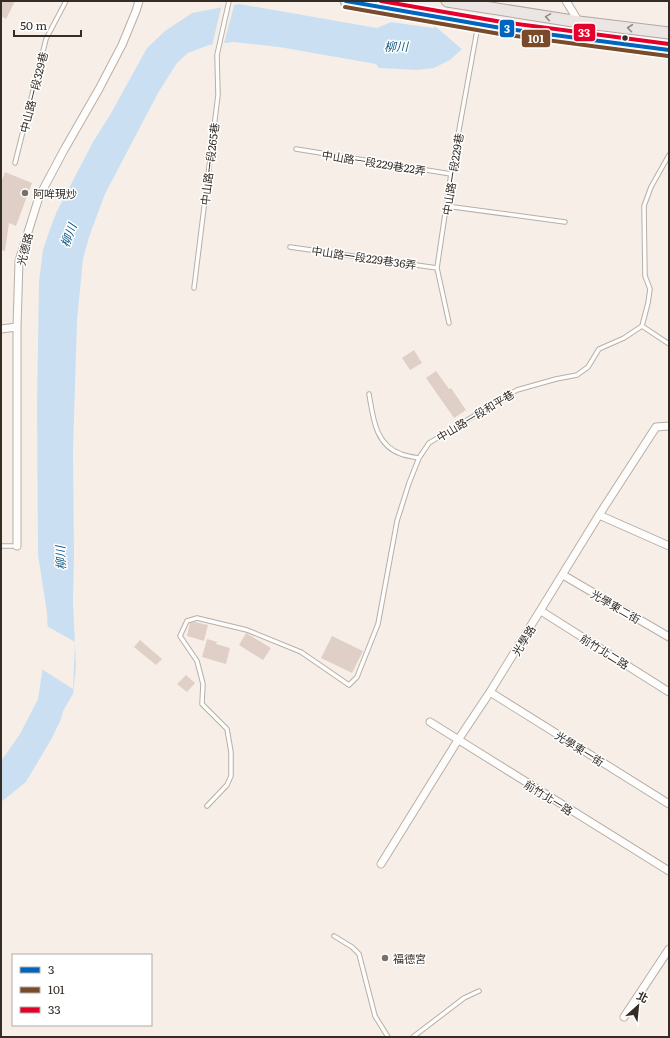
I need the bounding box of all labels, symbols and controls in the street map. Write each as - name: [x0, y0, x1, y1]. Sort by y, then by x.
- scale bar: [14, 12, 81, 38]
- one-way arrow: [545, 13, 551, 21]
- text: 50 m: [20, 16, 47, 34]
- line badge: 3: [499, 19, 515, 38]
- text: 3: [504, 20, 510, 36]
- line badge: 33: [573, 23, 596, 42]
- text: 33: [578, 24, 590, 40]
- one-way arrow: [627, 24, 633, 33]
- line badge: 101: [521, 29, 551, 48]
- text: 101: [528, 30, 544, 46]
- unlabelled marker: [620, 33, 630, 43]
- water label: 柳川: [384, 37, 410, 55]
- street label: 中山路一段329巷: [15, 50, 51, 134]
- street label: 中山路一段265巷: [196, 122, 222, 206]
- street label: 中山路一段229巷: [438, 132, 466, 216]
- street label: 中山路一段229巷22弄: [321, 146, 427, 178]
- place label: 阿哞現炒: [33, 185, 77, 201]
- marker: 阿哞現炒: [20, 188, 30, 198]
- water label: 柳川: [55, 219, 81, 249]
- street label: 光德路: [12, 231, 36, 267]
- street label: 中山路一段229巷36弄: [311, 242, 417, 272]
- street label: 中山路一段和平巷: [433, 385, 517, 445]
- water label: 柳川: [51, 544, 69, 570]
- street label: 光學東二街: [588, 585, 644, 627]
- street label: 光學路: [507, 622, 539, 658]
- street label: 前竹北二路: [577, 630, 633, 672]
- street label: 光學東一街: [552, 727, 608, 769]
- street label: 前竹北一路: [521, 776, 577, 818]
- place label: 福德宮: [393, 950, 426, 966]
- marker: 福德宮: [380, 953, 390, 963]
- legend: [12, 954, 152, 1026]
- text: 3: [48, 960, 55, 978]
- text: 101: [48, 980, 65, 998]
- north arrow: [618, 986, 658, 1026]
- text: 北: [634, 987, 652, 1006]
- text: 33: [48, 1000, 61, 1018]

